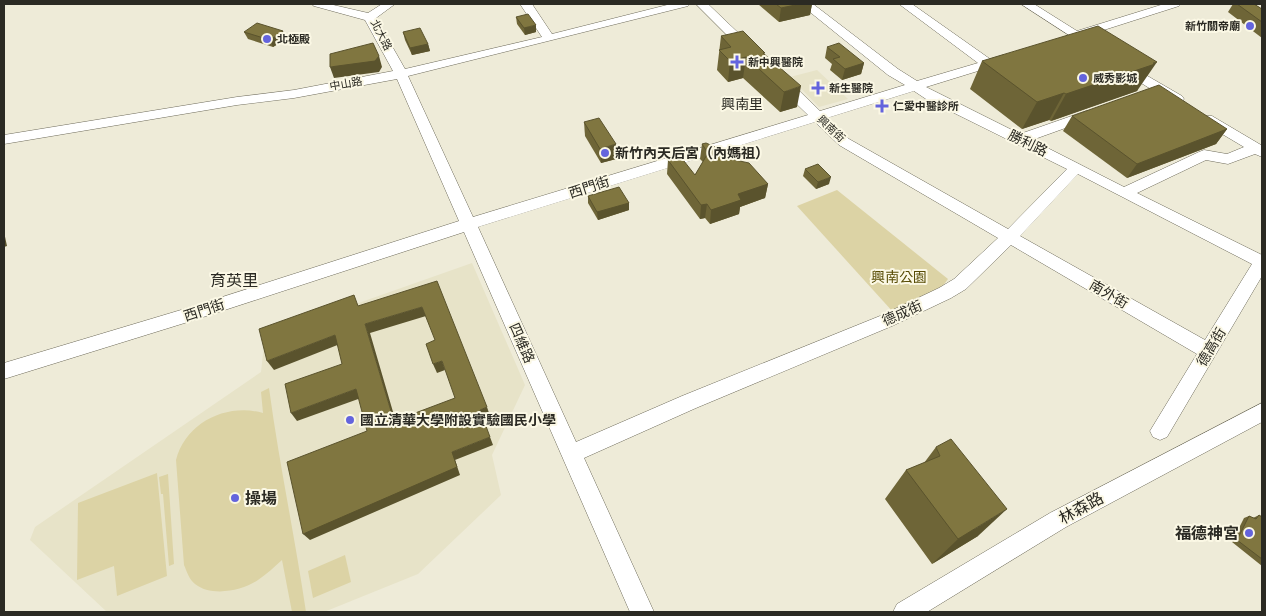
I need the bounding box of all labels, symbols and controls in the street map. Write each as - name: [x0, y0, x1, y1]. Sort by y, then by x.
- street label: 北大路: [368, 17, 394, 53]
- place label: 新竹關帝廟: [1185, 20, 1240, 33]
- marker: 新竹關帝廟: [1244, 20, 1256, 32]
- marker: 北極殿: [261, 33, 273, 45]
- place label: 北極殿: [277, 33, 310, 46]
- marker: 新中興醫院: [730, 55, 744, 69]
- place label: 新中興醫院: [748, 56, 803, 69]
- marker: 威秀影城: [1077, 72, 1089, 84]
- place label: 威秀影城: [1093, 72, 1138, 85]
- street label: 中山路: [329, 75, 363, 93]
- marker: 新生醫院: [811, 81, 825, 95]
- place label: 新生醫院: [829, 82, 873, 95]
- district label: 興南里: [721, 96, 763, 112]
- marker: 仁愛中醫診所: [875, 99, 889, 113]
- place label: 仁愛中醫診所: [893, 100, 959, 113]
- street label: 興南街: [814, 113, 848, 145]
- street label: 勝利路: [1006, 127, 1050, 159]
- place label: 新竹內天后宮（內媽祖）: [615, 145, 769, 161]
- marker: 新竹內天后宮（內媽祖）: [599, 147, 611, 159]
- street label: 西門街: [567, 173, 611, 201]
- park label: 興南公園: [871, 269, 927, 285]
- district label: 育英里: [210, 271, 258, 290]
- street label: 南外街: [1087, 277, 1131, 311]
- street label: 西門街: [182, 296, 226, 324]
- street label: 德成街: [880, 297, 924, 329]
- street label: 四維路: [506, 321, 538, 365]
- street label: 德高街: [1193, 325, 1229, 369]
- place label: 國立清華大學附設實驗國民小學: [360, 412, 556, 428]
- marker: 國立清華大學附設實驗國民小學: [344, 414, 356, 426]
- street label: 林森路: [1055, 488, 1107, 528]
- place label: 操場: [245, 489, 277, 508]
- marker: 操場: [229, 492, 241, 504]
- place label: 福德神宮: [1175, 524, 1239, 543]
- marker: 福德神宮: [1243, 527, 1255, 539]

